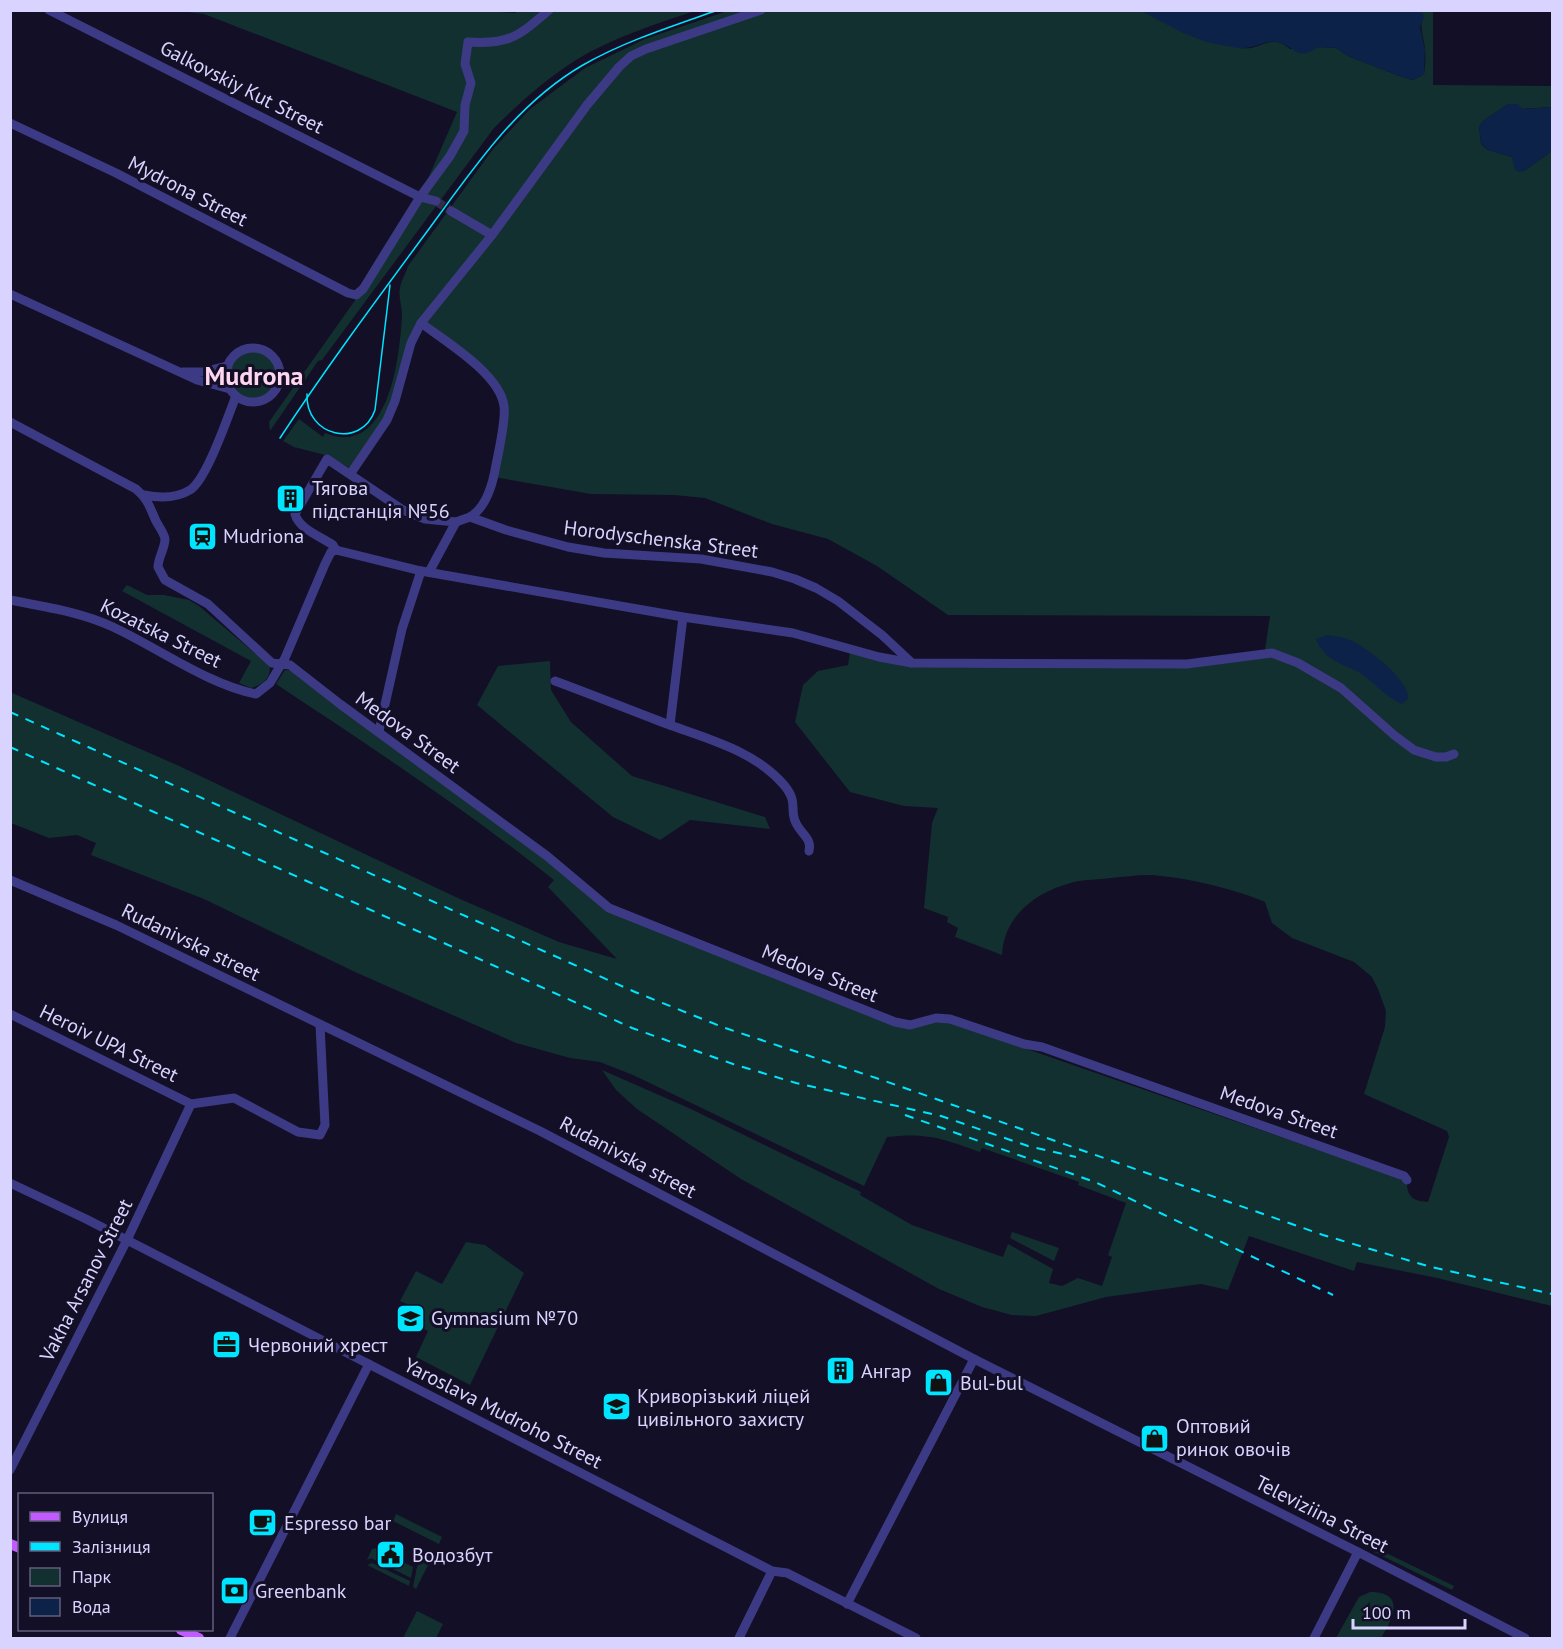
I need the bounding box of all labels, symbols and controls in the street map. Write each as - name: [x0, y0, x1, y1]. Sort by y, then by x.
- street label: Galkovskiy Kut Street: [156, 34, 328, 140]
- street label: Mydrona Street: [124, 150, 252, 232]
- district label: Mudrona: [205, 359, 303, 392]
- place label: Тягова підстанція №56: [312, 475, 450, 524]
- building icon: Тягова підстанція №56: [275, 483, 307, 515]
- street label: Horodyschenska Street: [562, 514, 760, 564]
- station icon: Mudriona: [186, 520, 218, 552]
- place label: Mudriona: [223, 523, 304, 549]
- street label: Kozatska Street: [96, 592, 226, 674]
- street label: Medova Street: [351, 685, 466, 779]
- street label: Rudanivska street: [117, 897, 265, 987]
- street label: Medova Street: [758, 938, 882, 1008]
- street label: Heroiv UPA Street: [35, 998, 183, 1088]
- street label: Medova Street: [1217, 1080, 1342, 1144]
- street label: Rudanivska street: [555, 1110, 701, 1204]
- street label: Vakha Arsanov Street: [33, 1194, 138, 1367]
- school or university icon: Gymnasium №70: [394, 1302, 426, 1334]
- place label: Gymnasium №70: [431, 1305, 578, 1331]
- office icon: Червоний хрест: [211, 1329, 243, 1361]
- place label: Червоний хрест: [248, 1332, 388, 1358]
- street label: Yaroslava Mudroho Street: [399, 1352, 607, 1474]
- building icon: Ангар: [824, 1355, 856, 1387]
- place label: Ангар: [861, 1358, 912, 1384]
- shop icon: Bul-bul: [923, 1367, 955, 1399]
- place label: Bul-bul: [960, 1370, 1023, 1396]
- place label: Криворізький ліцей цивільного захисту: [637, 1383, 810, 1432]
- school or university icon: Криворізький ліцей цивільного захисту: [600, 1391, 632, 1423]
- place label: Оптовий ринок овочів: [1176, 1413, 1291, 1462]
- shop icon: Оптовий ринок овочів: [1139, 1422, 1171, 1454]
- street label: Televiziina Street: [1251, 1469, 1393, 1559]
- legend: [18, 1493, 213, 1631]
- text: Вулиця: [72, 1505, 128, 1528]
- cafe icon: Espresso bar: [247, 1507, 279, 1539]
- place label: Espresso bar: [284, 1510, 392, 1536]
- text: Залізниця: [72, 1535, 150, 1558]
- public building icon: Водозбут: [375, 1539, 407, 1571]
- place label: Водозбут: [412, 1542, 492, 1568]
- text: Парк: [72, 1565, 112, 1588]
- bank icon: Greenbank: [218, 1575, 250, 1607]
- place label: Greenbank: [255, 1578, 347, 1604]
- scale bar: [1353, 1592, 1466, 1630]
- text: Вода: [72, 1595, 111, 1618]
- text: 100 m: [1362, 1601, 1411, 1624]

